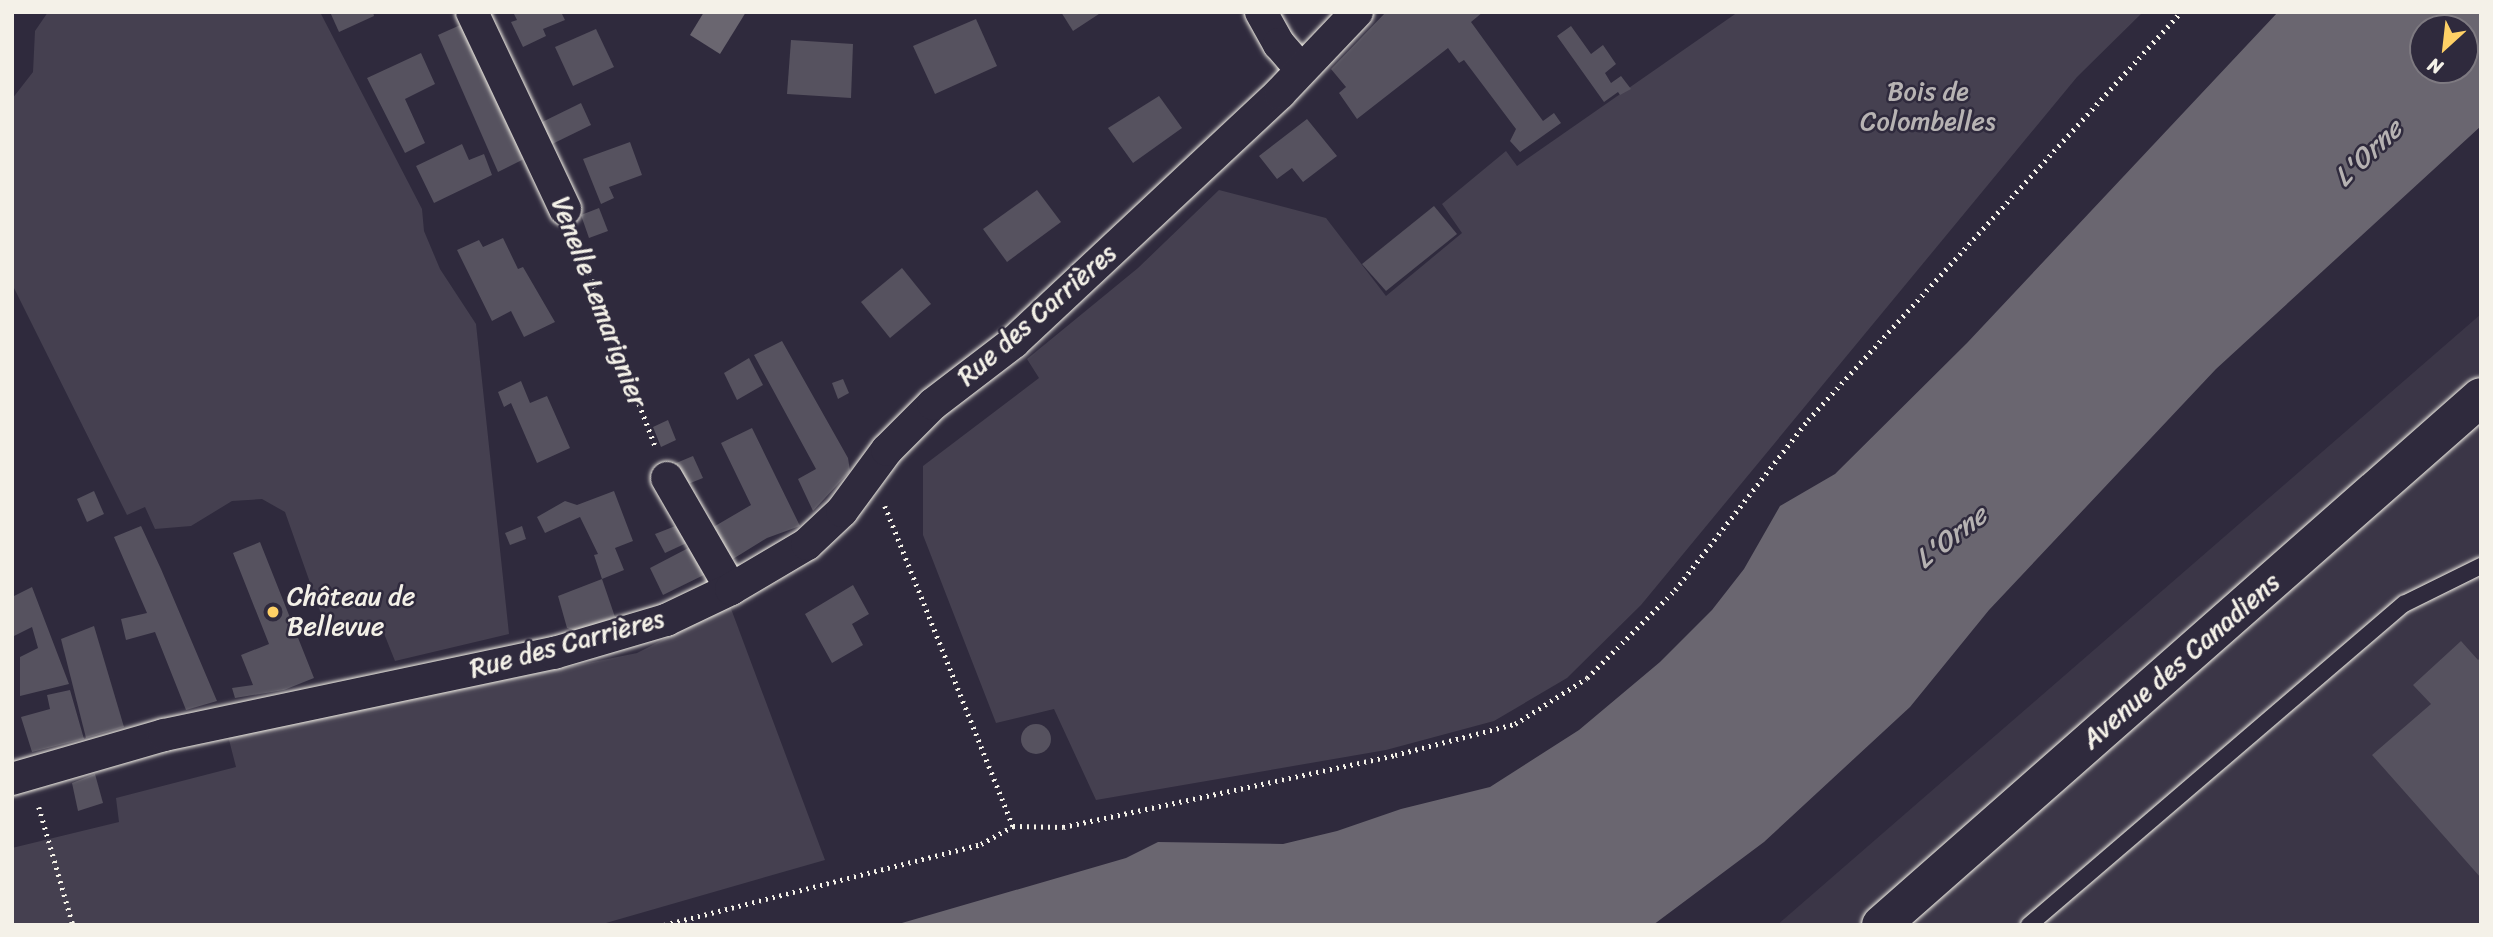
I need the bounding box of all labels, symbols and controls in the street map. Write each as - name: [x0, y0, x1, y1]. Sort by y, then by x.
- north arrow: [2409, 14, 2479, 84]
- text: N: [2422, 49, 2449, 84]
- park label: Bois de Colombelles: [1860, 76, 1996, 138]
- water label: L'Orne: [2327, 112, 2409, 194]
- street label: Venelle Lemarignier: [545, 192, 653, 412]
- street label: Rue des Carrières: [951, 237, 1123, 393]
- water label: L'Orne: [1908, 498, 1994, 576]
- street label: Avenue des Canadiens: [2076, 566, 2286, 756]
- place label: Château de Bellevue: [287, 581, 415, 642]
- street label: Rue des Carrières: [465, 603, 669, 685]
- marker: Château de Bellevue: [265, 604, 281, 620]

